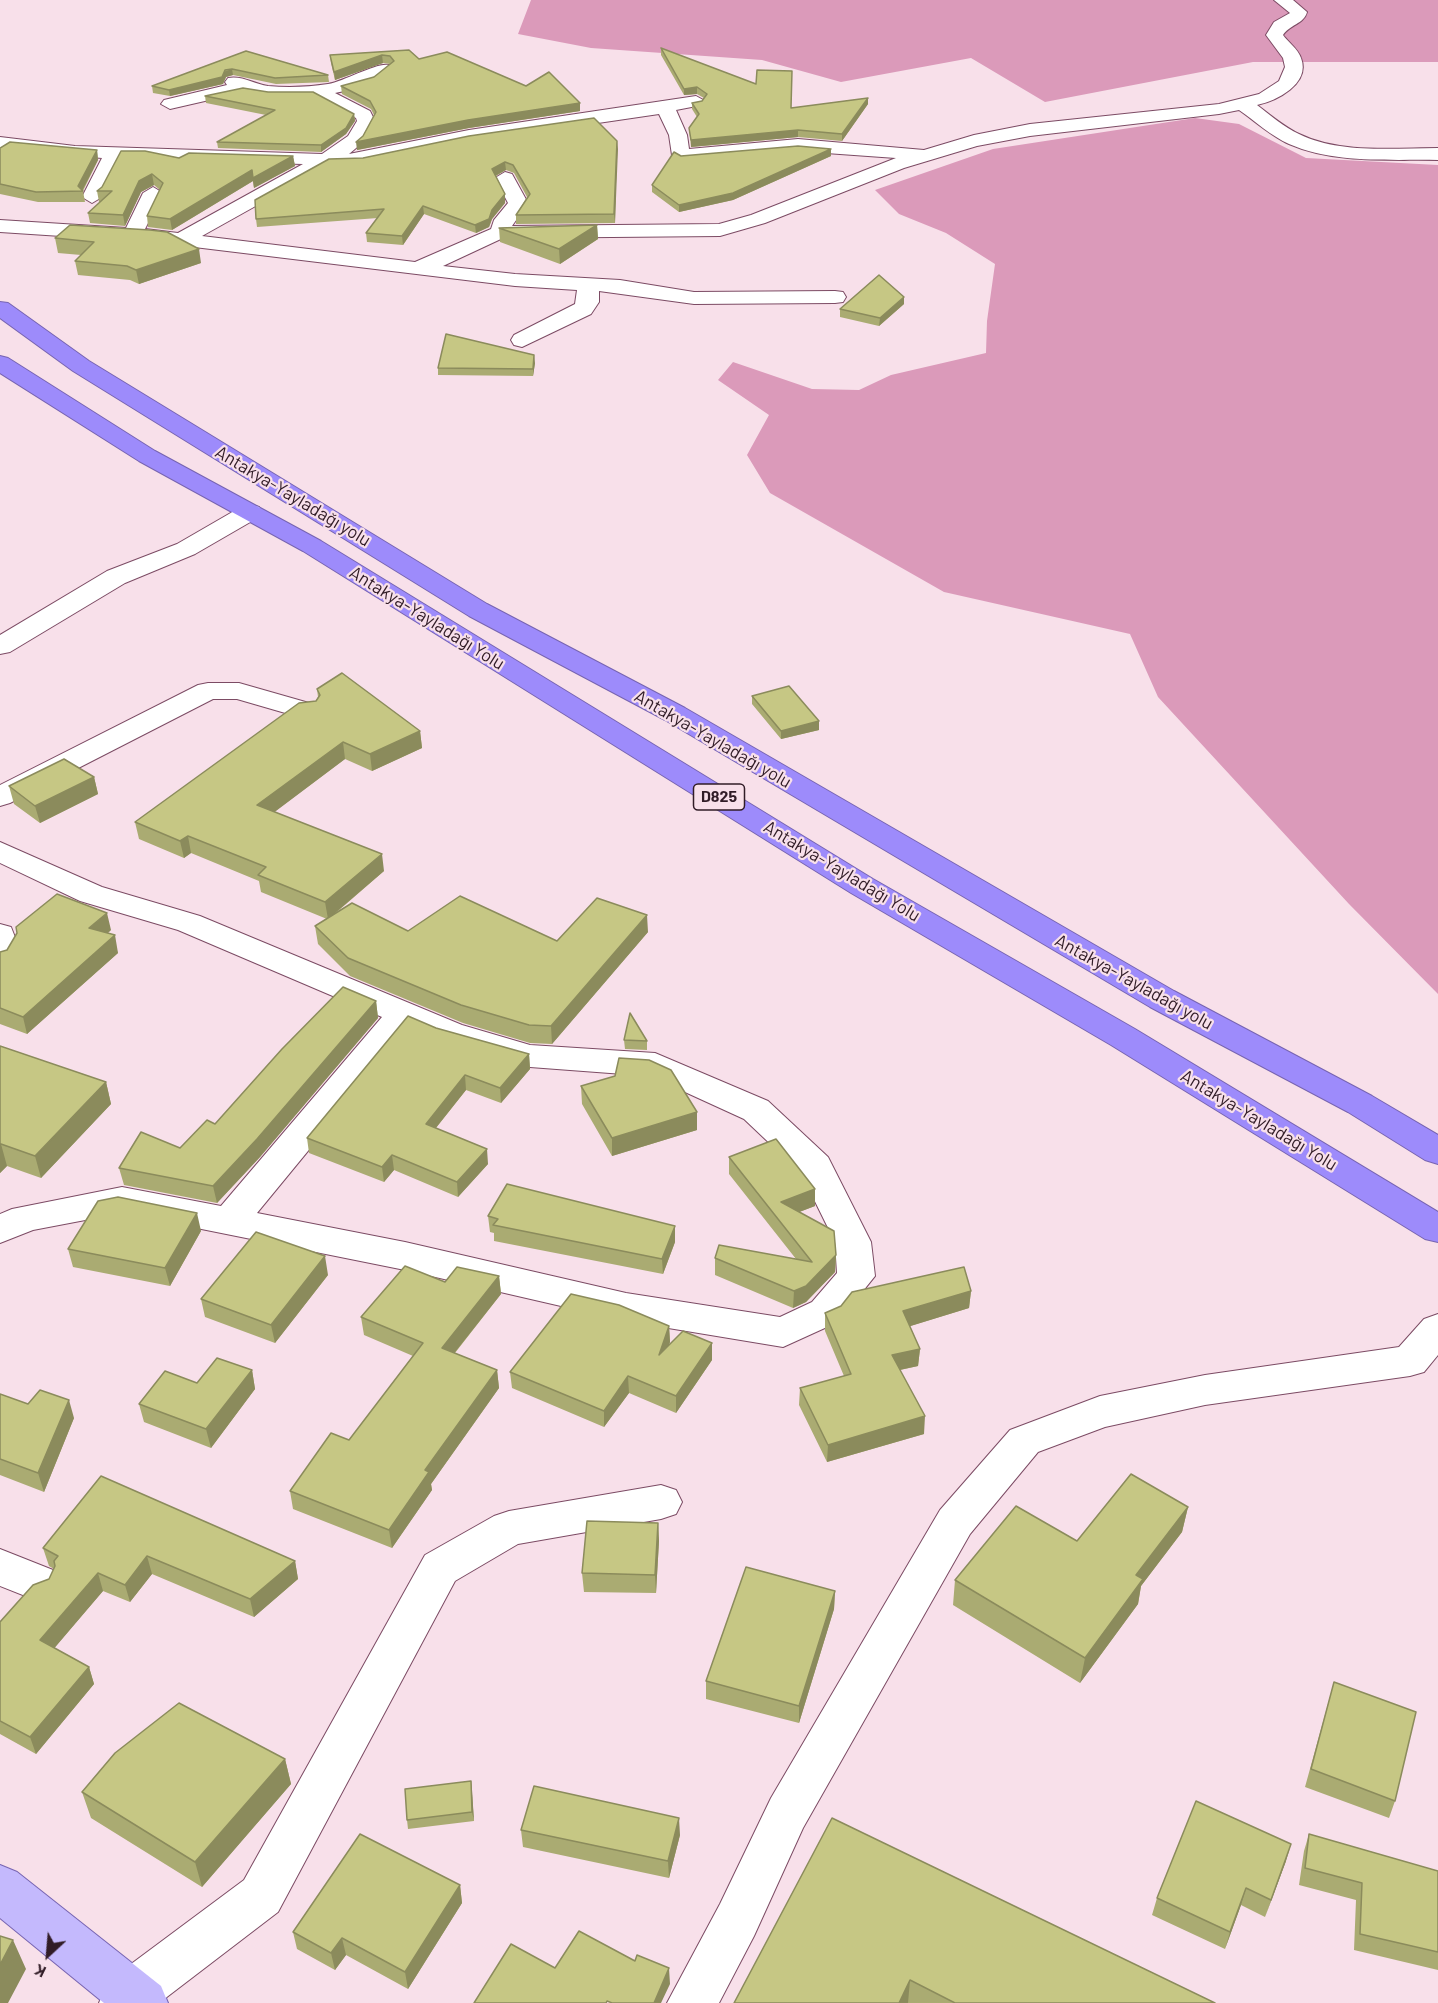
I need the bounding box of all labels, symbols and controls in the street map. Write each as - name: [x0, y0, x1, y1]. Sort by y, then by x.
- street label: Antakya-Yayladağı yolu: [211, 441, 375, 551]
- street label: Antakya-Yayladağı Yolu: [346, 561, 508, 675]
- street label: Antakya-Yayladağı yolu: [631, 685, 795, 793]
- road number: D825: [694, 784, 744, 810]
- street label: Antakya-Yayladağı Yolu: [760, 816, 924, 926]
- street label: Antakya-Yayladağı yolu: [1051, 930, 1217, 1034]
- street label: Antakya-Yayladağı Yolu: [1177, 1065, 1341, 1175]
- north arrow: [18, 1925, 78, 1985]
- text: K: [31, 1961, 49, 1982]

